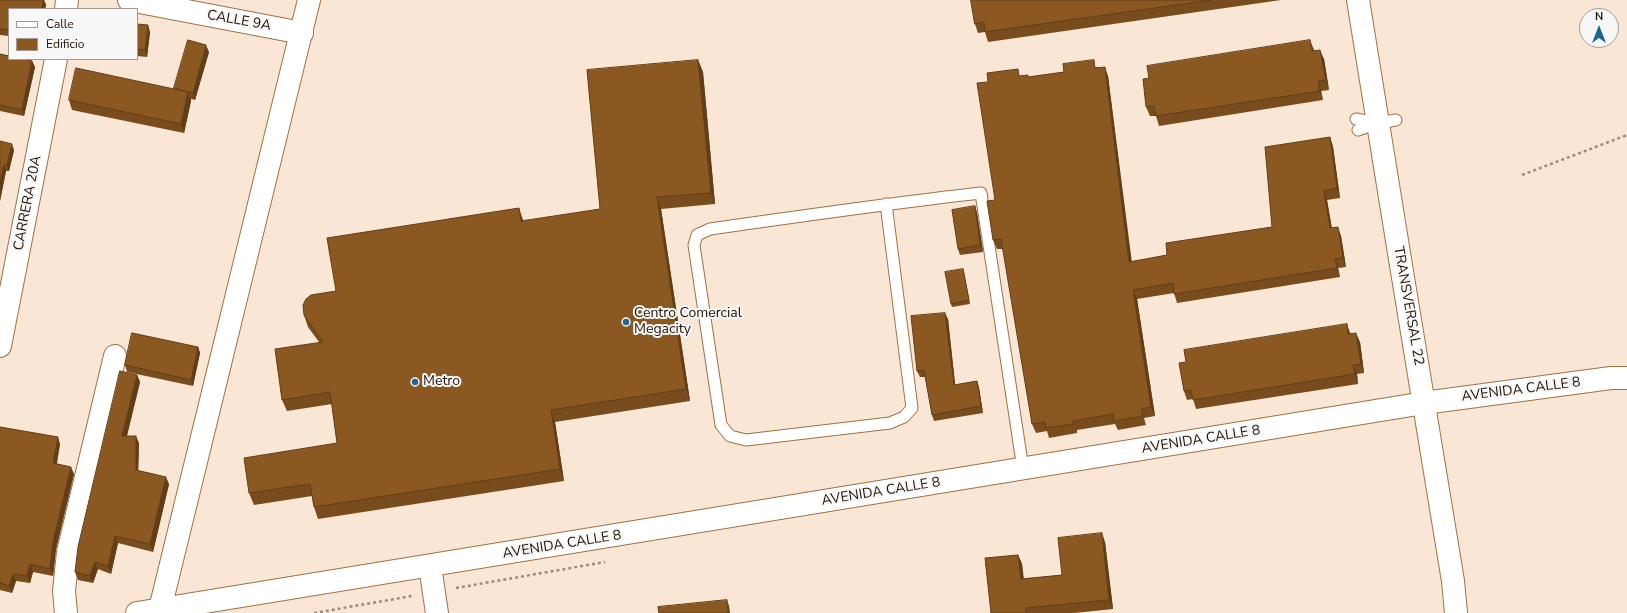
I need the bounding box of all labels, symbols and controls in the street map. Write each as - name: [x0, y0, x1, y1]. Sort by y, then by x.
- street label: CALLE 9A: [206, 7, 272, 35]
- legend: [8, 8, 138, 60]
- north arrow: [1579, 8, 1619, 48]
- text: N: [1595, 9, 1603, 24]
- text: Calle: [46, 16, 74, 32]
- text: Edificio: [46, 36, 84, 52]
- street label: CARRERA 20A: [11, 154, 45, 252]
- street label: TRANSVERSAL 22: [1389, 245, 1427, 367]
- place label: Centro Comercial Megacity: [634, 306, 742, 338]
- marker: Centro Comercial Megacity: [621, 317, 631, 327]
- place label: Metro: [423, 374, 460, 390]
- street label: AVENIDA CALLE 8: [1460, 374, 1582, 406]
- marker: Metro: [410, 377, 420, 387]
- street label: AVENIDA CALLE 8: [1140, 422, 1262, 458]
- street label: AVENIDA CALLE 8: [820, 474, 942, 510]
- street label: AVENIDA CALLE 8: [501, 527, 623, 563]

